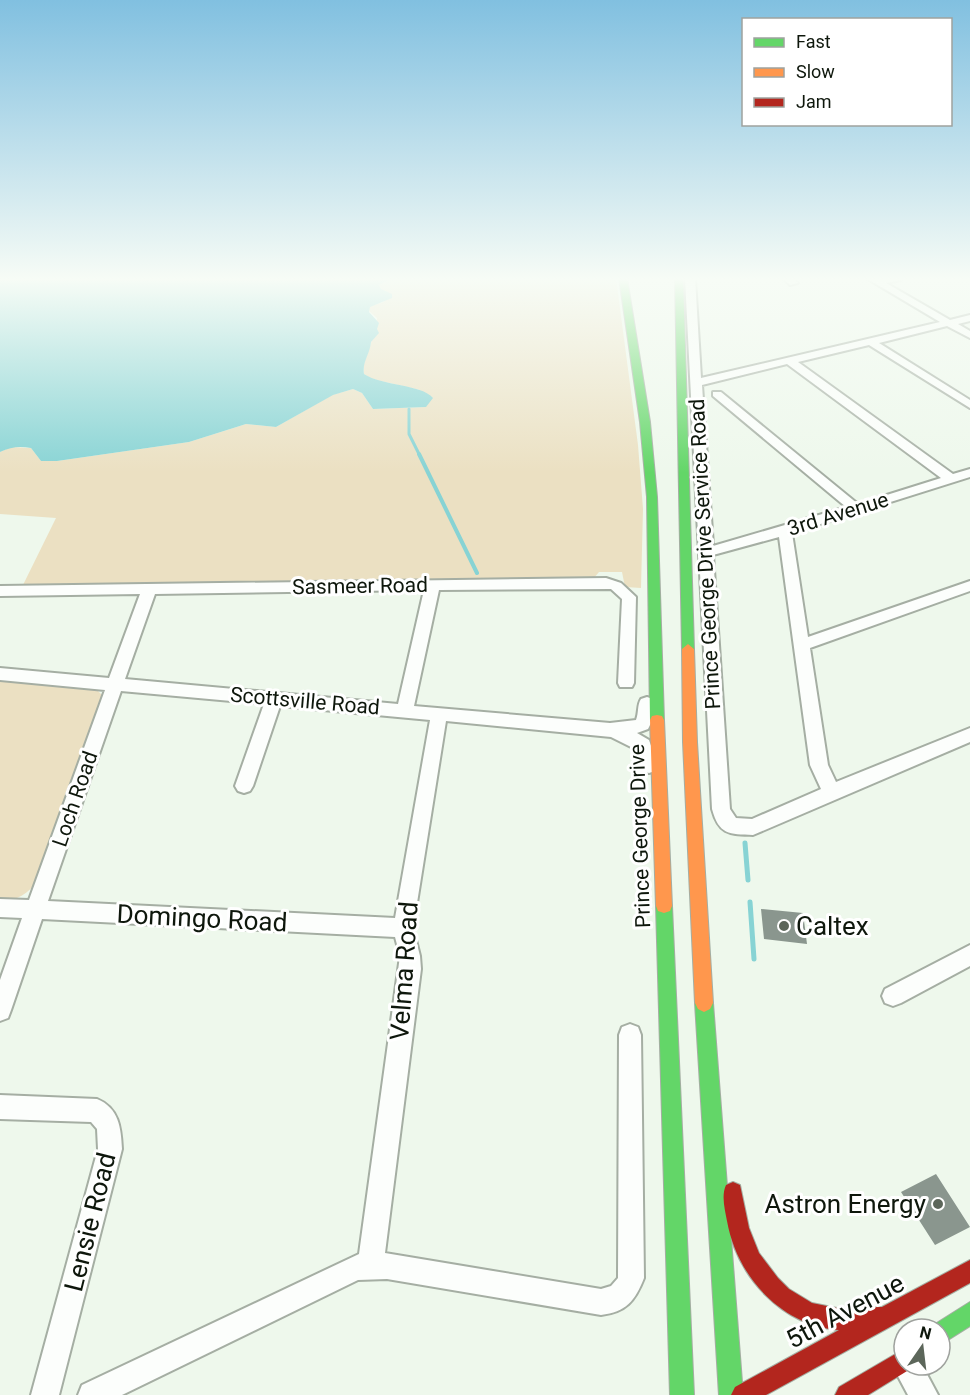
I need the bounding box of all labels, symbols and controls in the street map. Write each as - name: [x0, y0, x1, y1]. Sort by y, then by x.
- legend: [742, 18, 952, 126]
- text: Fast: [796, 31, 831, 52]
- text: Slow: [796, 61, 835, 82]
- text: Jam: [796, 91, 832, 112]
- street label: Prince George Drive Service Road: [685, 398, 725, 710]
- street label: 3rd Avenue: [785, 487, 891, 541]
- street label: Sasmeer Road: [292, 573, 428, 599]
- street label: Scottsville Road: [229, 683, 381, 719]
- street label: Prince George Drive: [625, 744, 655, 928]
- street label: Loch Road: [47, 748, 103, 850]
- street label: Domingo Road: [116, 899, 288, 937]
- street label: Velma Road: [384, 901, 424, 1041]
- place label: Caltex: [796, 911, 869, 941]
- marker: Caltex: [777, 919, 791, 933]
- street label: Lensie Road: [58, 1150, 122, 1294]
- place label: Astron Energy: [765, 1189, 926, 1219]
- marker: Astron Energy: [931, 1197, 945, 1211]
- street label: 5th Avenue: [781, 1267, 909, 1355]
- north arrow: [892, 1317, 952, 1377]
- text: N: [918, 1322, 933, 1344]

